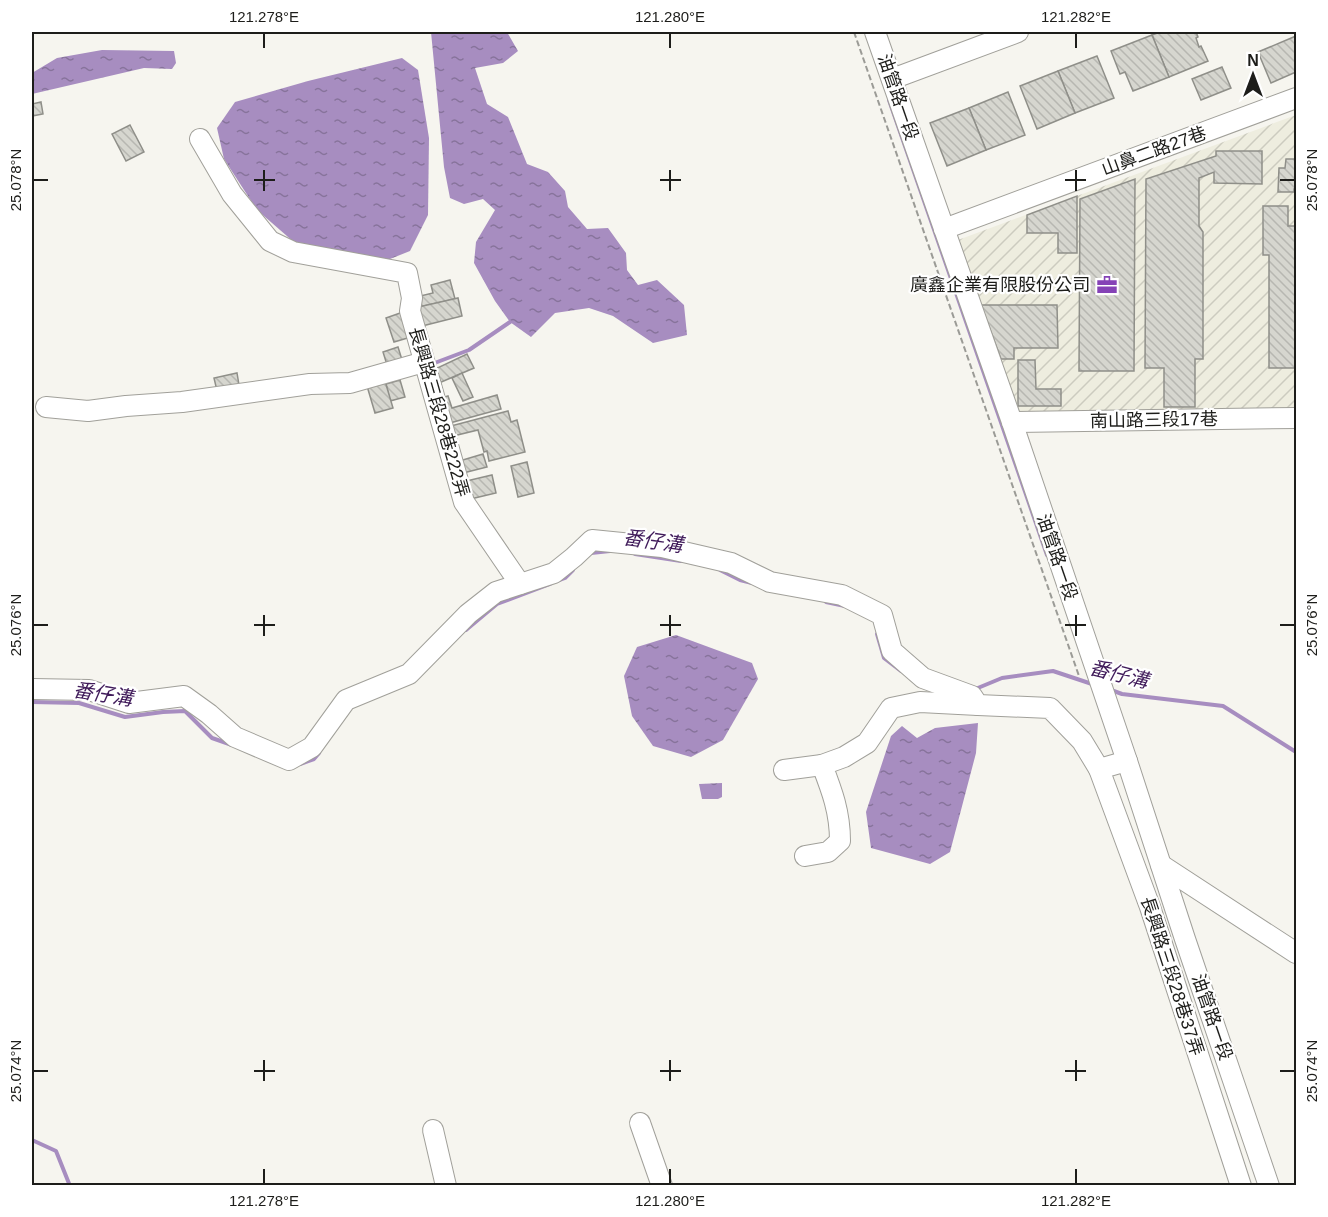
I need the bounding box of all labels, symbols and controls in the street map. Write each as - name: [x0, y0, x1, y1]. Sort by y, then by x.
- text: 121.278°E: [229, 8, 299, 25]
- text: 121.280°E: [635, 8, 705, 25]
- text: 121.282°E: [1041, 8, 1111, 25]
- north arrow: [1223, 45, 1283, 105]
- street label: 油管路一段: [874, 51, 922, 143]
- text: N: [1247, 52, 1259, 69]
- street label: 山鼻二路27巷: [1099, 123, 1209, 179]
- text: 25.078°N: [7, 149, 24, 211]
- text: 25.078°N: [1303, 149, 1320, 211]
- office icon: 廣鑫企業有限股份公司: [1095, 273, 1119, 297]
- place label: 廣鑫企業有限股份公司: [910, 275, 1090, 295]
- street label: 長興路三段28巷222弄: [405, 325, 473, 499]
- street label: 南山路三段17巷: [1090, 409, 1218, 431]
- street label: 油管路一段: [1033, 511, 1081, 603]
- water label: 番仔溝: [622, 526, 687, 556]
- text: 25.076°N: [7, 594, 24, 656]
- text: 25.076°N: [1303, 594, 1320, 656]
- water label: 番仔溝: [1087, 656, 1154, 693]
- water label: 番仔溝: [72, 678, 137, 710]
- street label: 長興路三段28巷37弄: [1137, 894, 1207, 1058]
- street label: 油管路一段: [1188, 971, 1236, 1063]
- text: 25.074°N: [7, 1040, 24, 1102]
- text: 25.074°N: [1303, 1040, 1320, 1102]
- text: 121.278°E: [229, 1192, 299, 1209]
- text: 121.280°E: [635, 1192, 705, 1209]
- text: 121.282°E: [1041, 1192, 1111, 1209]

